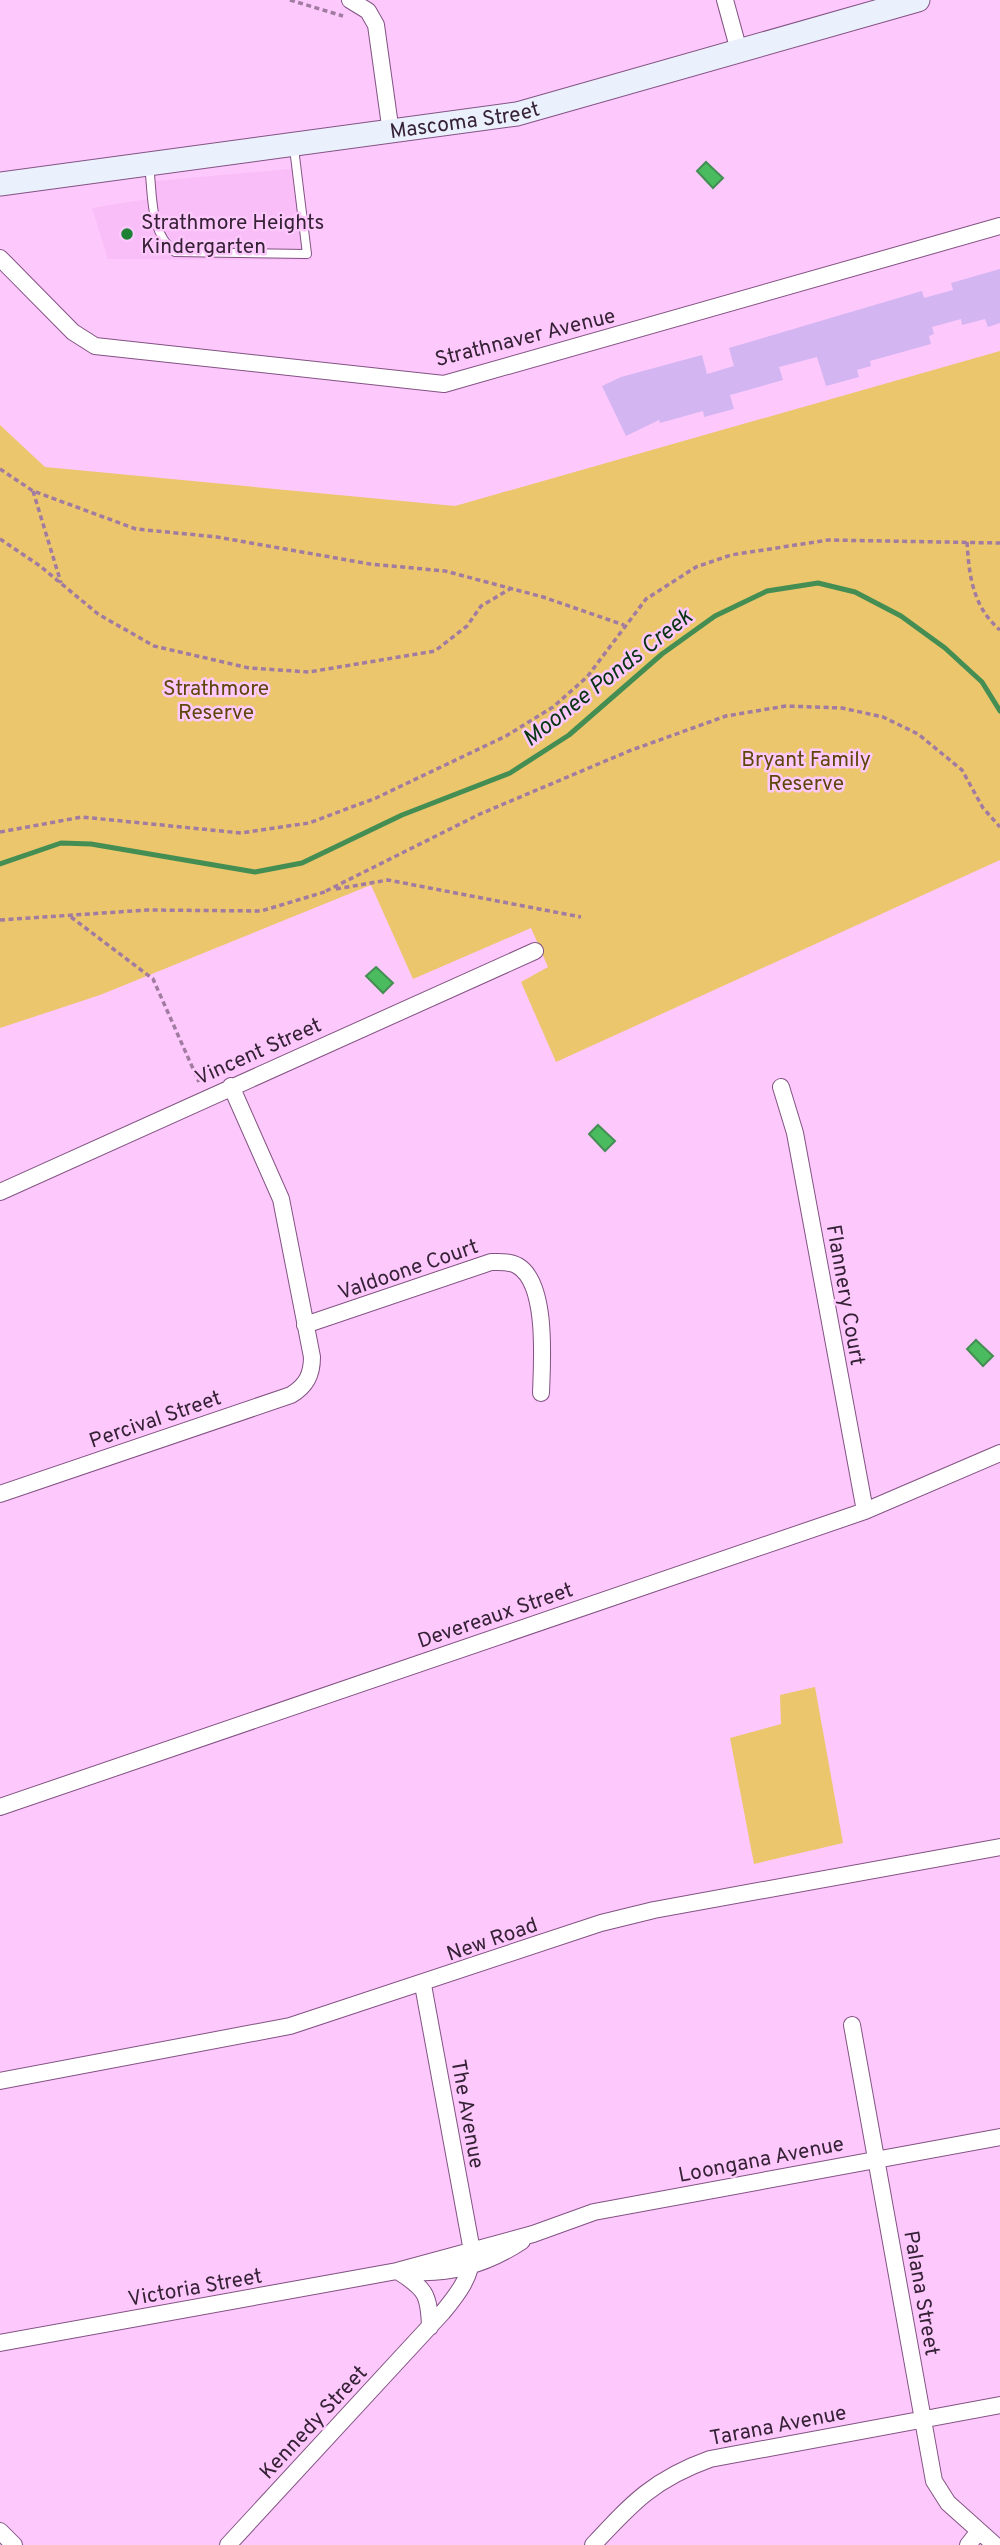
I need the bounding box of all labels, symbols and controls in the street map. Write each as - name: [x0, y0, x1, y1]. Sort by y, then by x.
- street label: Mascoma Street: [388, 96, 543, 146]
- place label: Strathmore Heights Kindergarten: [141, 210, 324, 261]
- marker: Strathmore Heights Kindergarten: [119, 226, 135, 242]
- street label: Strathnaver Avenue: [432, 303, 618, 374]
- water label: Moonee Ponds Creek: [518, 603, 700, 754]
- park label: Strathmore Reserve: [163, 676, 269, 727]
- park label: Bryant Family Reserve: [741, 747, 871, 798]
- street label: Vincent Street: [191, 1012, 326, 1092]
- street label: Flannery Court: [819, 1223, 870, 1368]
- street label: Valdoone Court: [335, 1234, 482, 1307]
- street label: Percival Street: [86, 1385, 225, 1456]
- street label: Devereaux Street: [414, 1577, 577, 1656]
- street label: New Road: [443, 1912, 542, 1969]
- street label: The Avenue: [444, 2058, 489, 2171]
- street label: Loongana Avenue: [676, 2131, 846, 2190]
- street label: Palana Street: [896, 2229, 945, 2358]
- street label: Victoria Street: [126, 2263, 265, 2314]
- street label: Kennedy Street: [254, 2360, 374, 2486]
- street label: Tarana Avenue: [708, 2400, 849, 2453]

